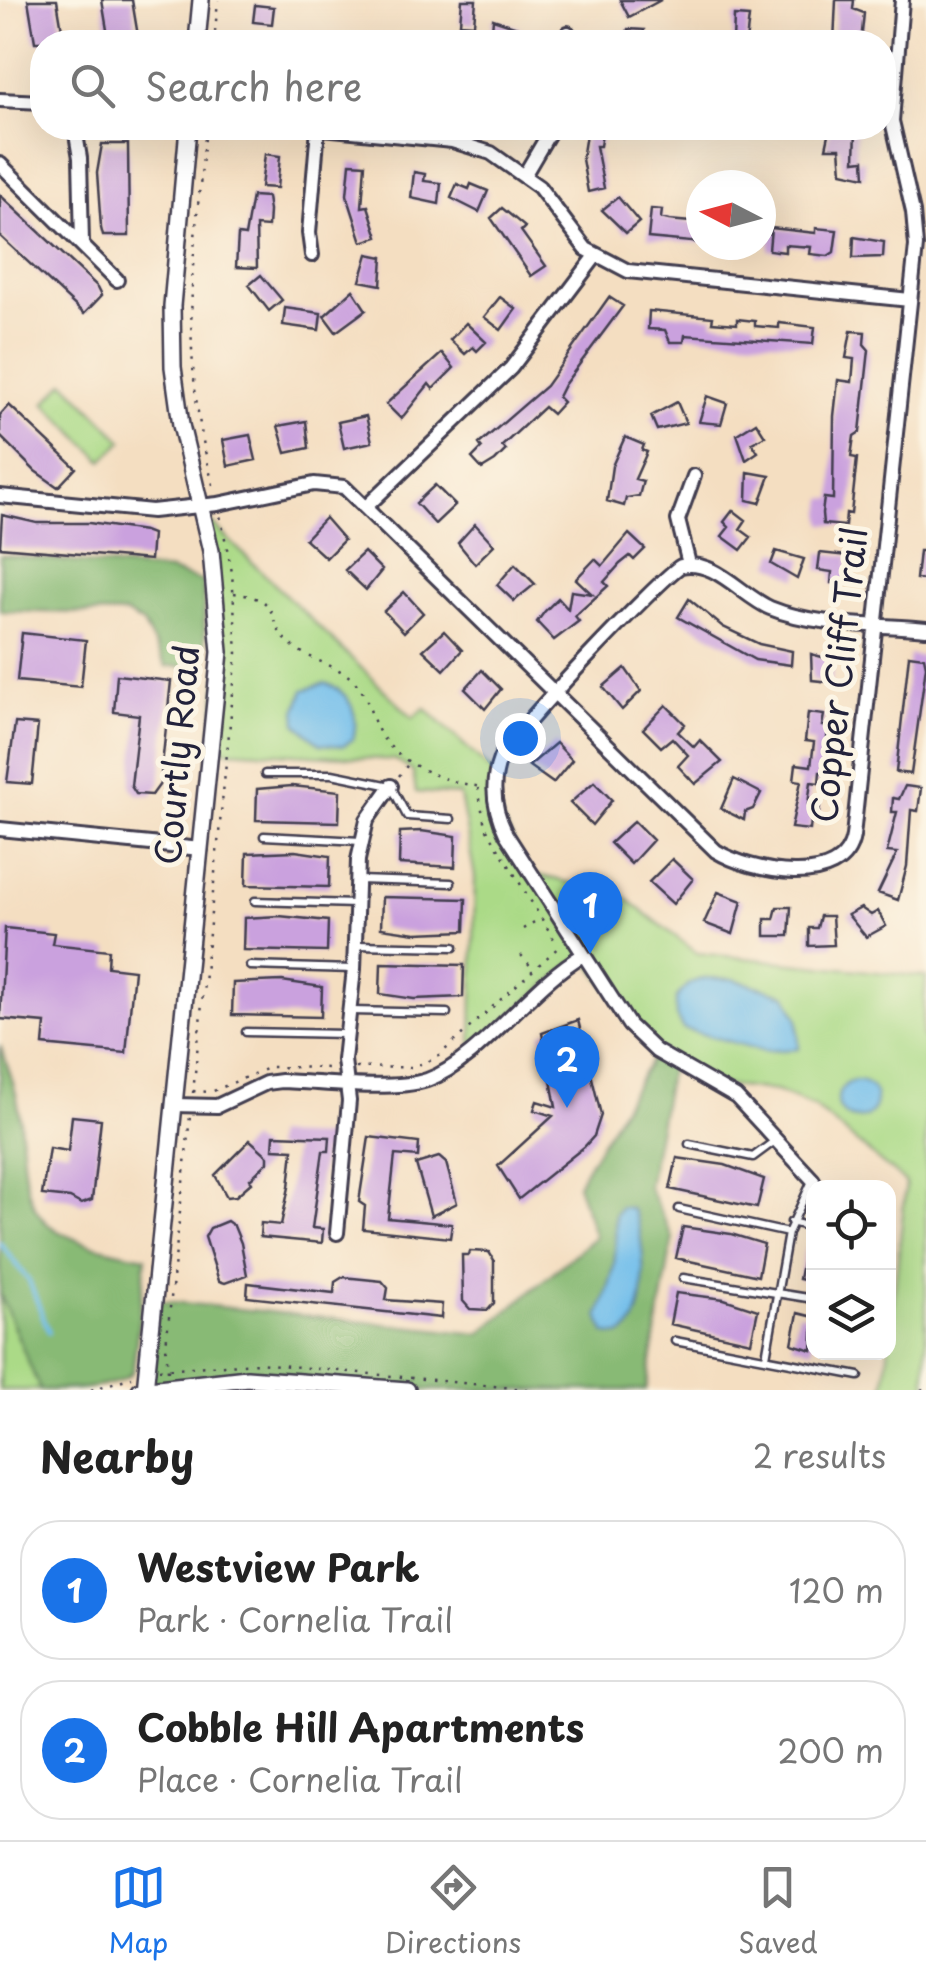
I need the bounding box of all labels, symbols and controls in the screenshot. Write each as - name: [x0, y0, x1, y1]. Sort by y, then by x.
- search box: [30, 30, 896, 140]
- text: Search here: [145, 57, 362, 114]
- icon: search: [65, 58, 120, 113]
- north arrow: [686, 170, 776, 260]
- street label: Copper Cliff Trail: [796, 524, 879, 825]
- street label: Courtly Road: [140, 643, 212, 867]
- your location: [495, 713, 546, 764]
- pin: 1: [558, 872, 622, 954]
- pin: 2: [534, 1026, 600, 1108]
- map controls: [806, 1180, 896, 1360]
- button: locate: [806, 1180, 896, 1270]
- button: layers: [806, 1270, 896, 1360]
- text: Nearby: [40, 1424, 194, 1487]
- text: 2 results: [753, 1431, 886, 1479]
- text: Westview Park: [137, 1538, 420, 1595]
- text: 1: [67, 1566, 82, 1614]
- text: 120 m: [789, 1566, 884, 1614]
- text: Park · Cornelia Trail: [137, 1595, 453, 1643]
- text: Cobble Hill Apartments: [137, 1698, 584, 1755]
- text: 2: [63, 1726, 86, 1774]
- text: 200 m: [777, 1726, 884, 1774]
- text: Place · Cornelia Trail: [137, 1755, 463, 1803]
- tab: Map: [108, 1860, 168, 1963]
- tab: Directions: [385, 1860, 521, 1963]
- tab: Saved: [738, 1860, 818, 1963]

